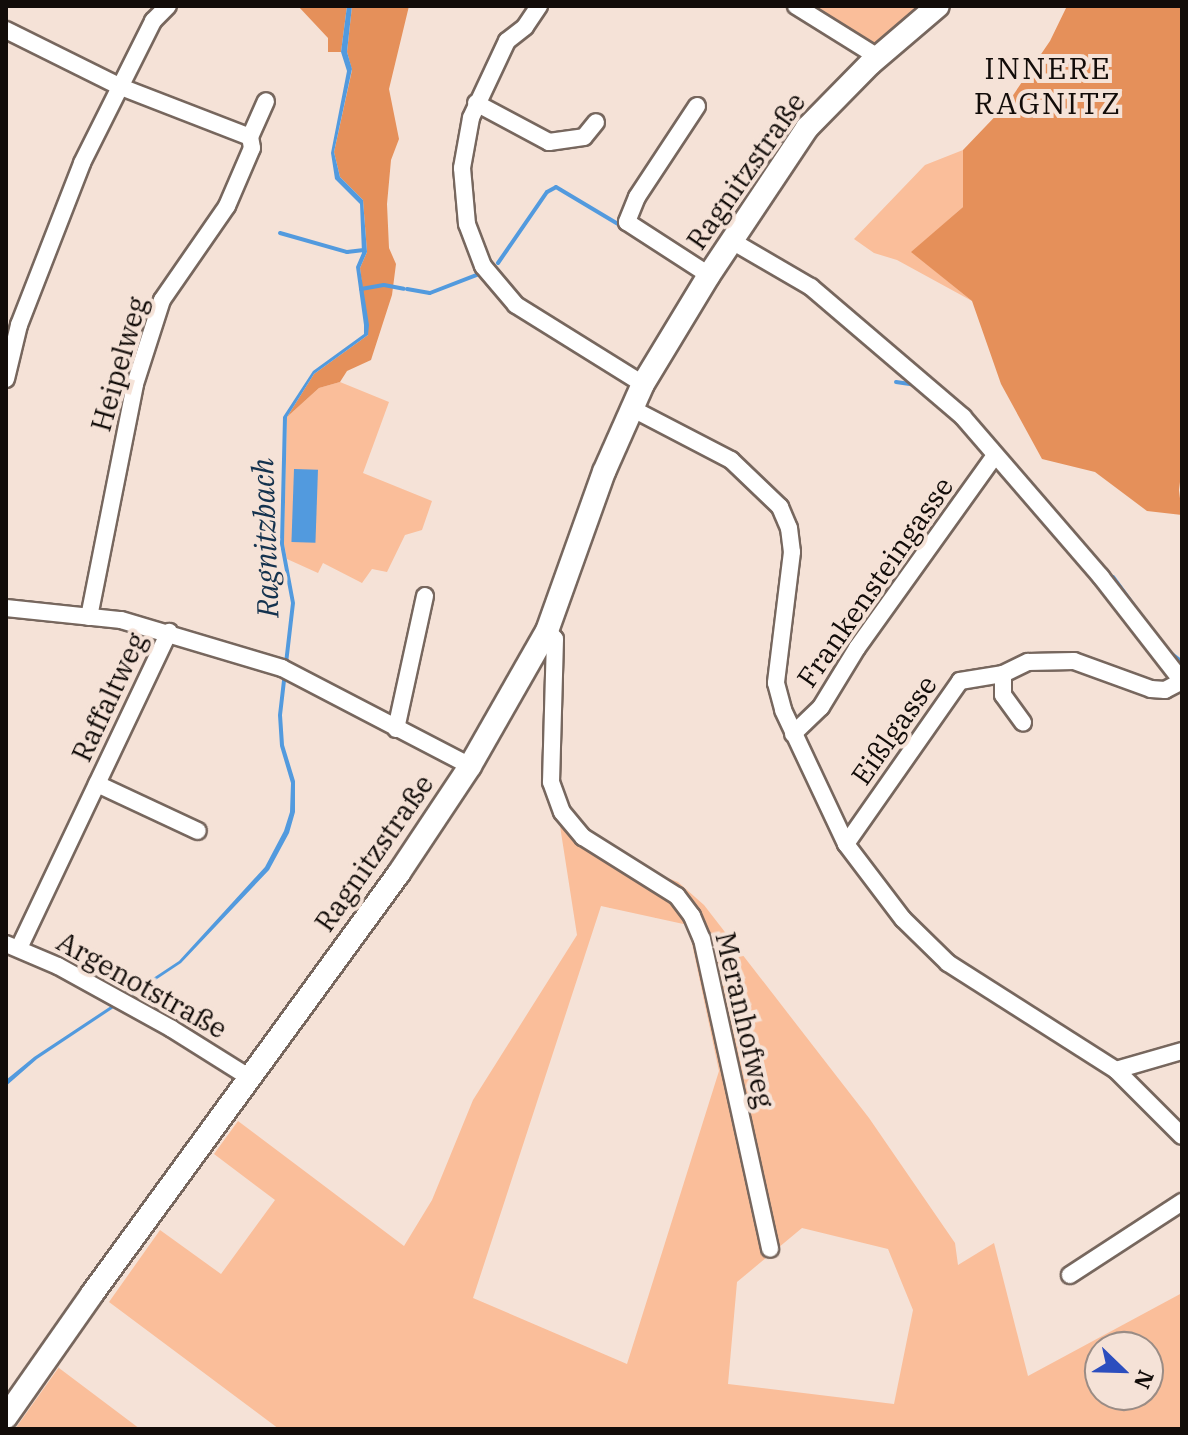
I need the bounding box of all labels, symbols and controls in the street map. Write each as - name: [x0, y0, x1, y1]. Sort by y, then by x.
- district label: INNERE RAGNITZ: [974, 50, 1122, 120]
- street label: Ragnitzstraße: [680, 86, 812, 256]
- street label: Heipelweg: [84, 293, 154, 435]
- water label: Ragnitzbach: [244, 457, 286, 619]
- street label: Frankensteingasse: [790, 470, 960, 694]
- street label: Raffaltweg: [65, 627, 153, 767]
- street label: Eißlgasse: [844, 669, 944, 791]
- street label: Ragnitzstraße: [308, 768, 440, 938]
- street label: Argenotstraße: [51, 924, 233, 1046]
- street label: Meranhofweg: [708, 929, 782, 1111]
- north arrow: [1084, 1331, 1164, 1411]
- text: N: [1128, 1366, 1161, 1393]

